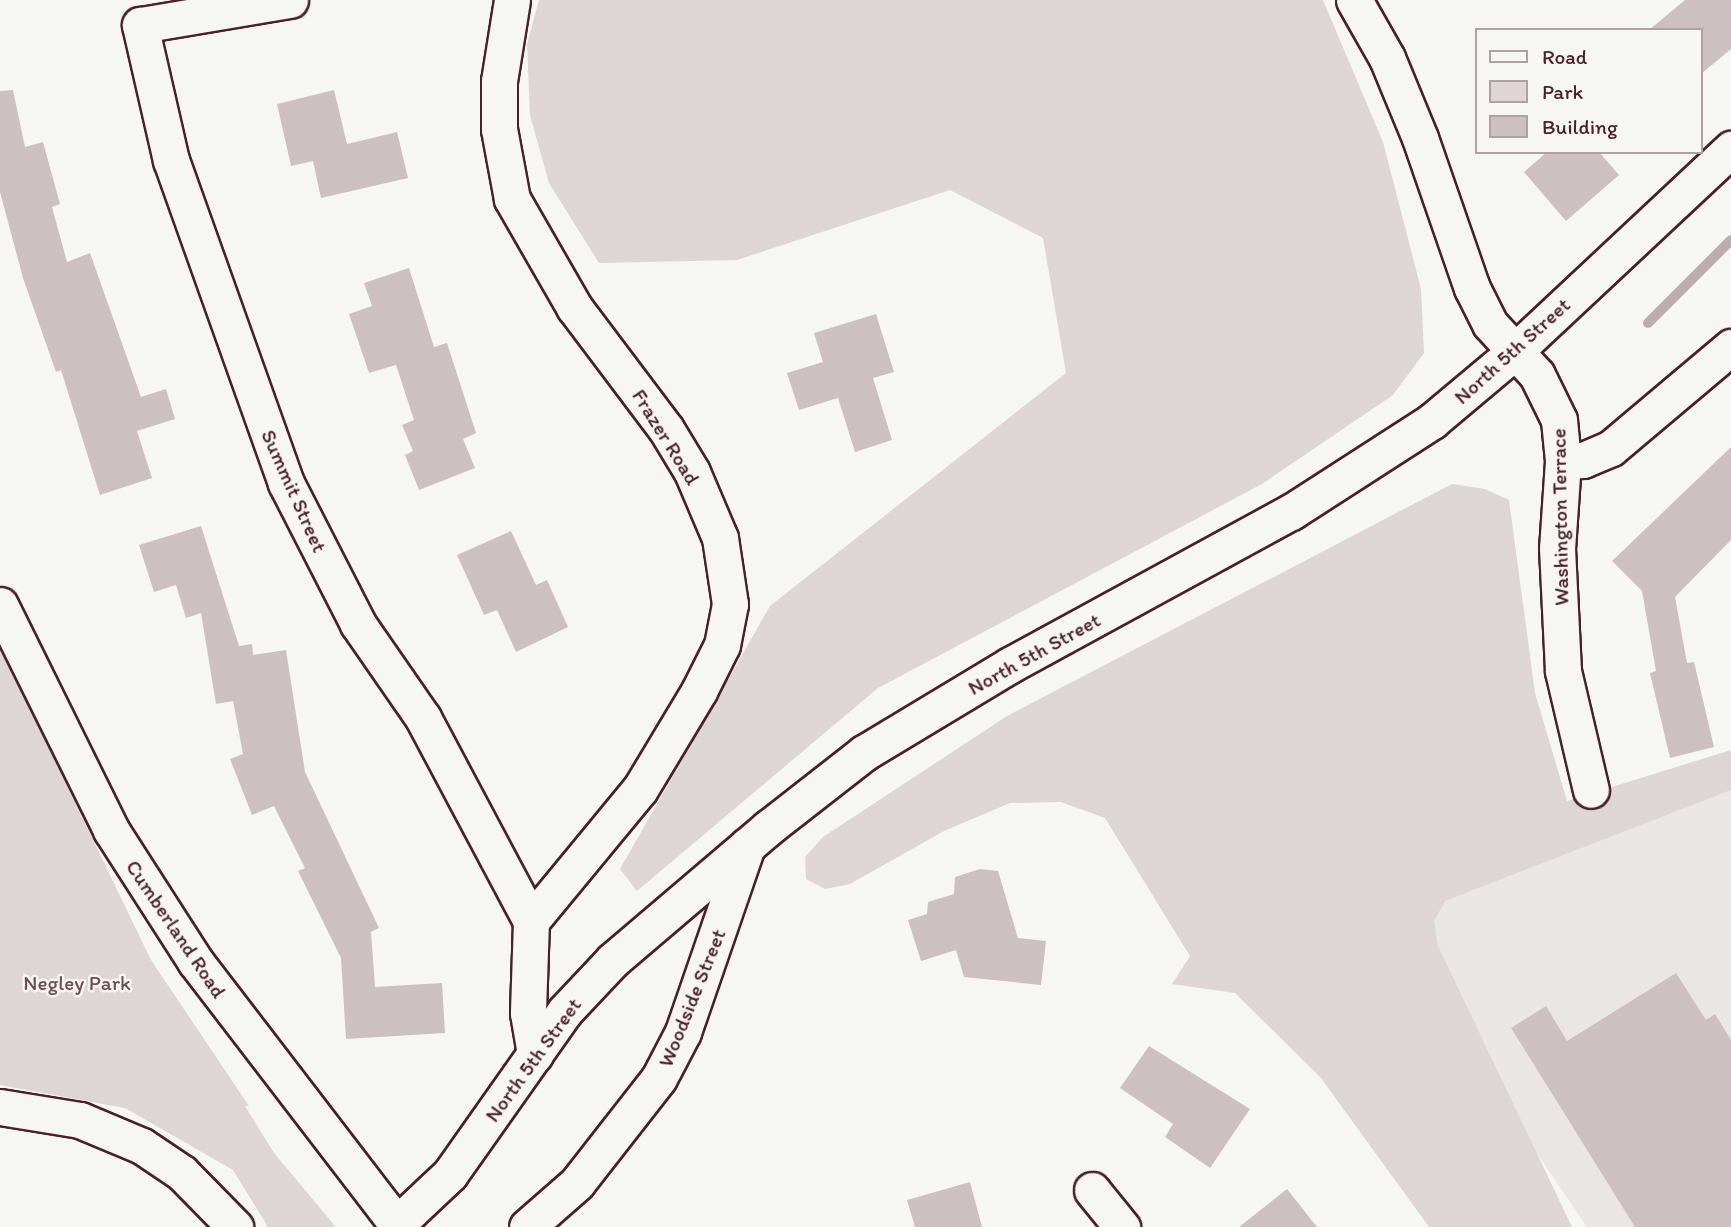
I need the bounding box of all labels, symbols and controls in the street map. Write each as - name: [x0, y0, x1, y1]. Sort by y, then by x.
- legend: [1476, 28, 1703, 154]
- text: Road: [1542, 44, 1587, 69]
- text: Park: [1542, 79, 1583, 104]
- text: Building: [1542, 114, 1618, 139]
- street label: North 5th Street: [1449, 292, 1575, 410]
- street label: Frazer Road: [627, 385, 705, 489]
- street label: Summit Street: [256, 426, 332, 556]
- street label: Washington Terrace: [1546, 428, 1574, 606]
- street label: North 5th Street: [964, 607, 1104, 701]
- street label: Cumberland Road: [120, 855, 232, 1003]
- street label: Woodside Street: [653, 925, 731, 1071]
- park label: Negley Park: [24, 970, 130, 996]
- street label: North 5th Street: [480, 993, 586, 1127]

